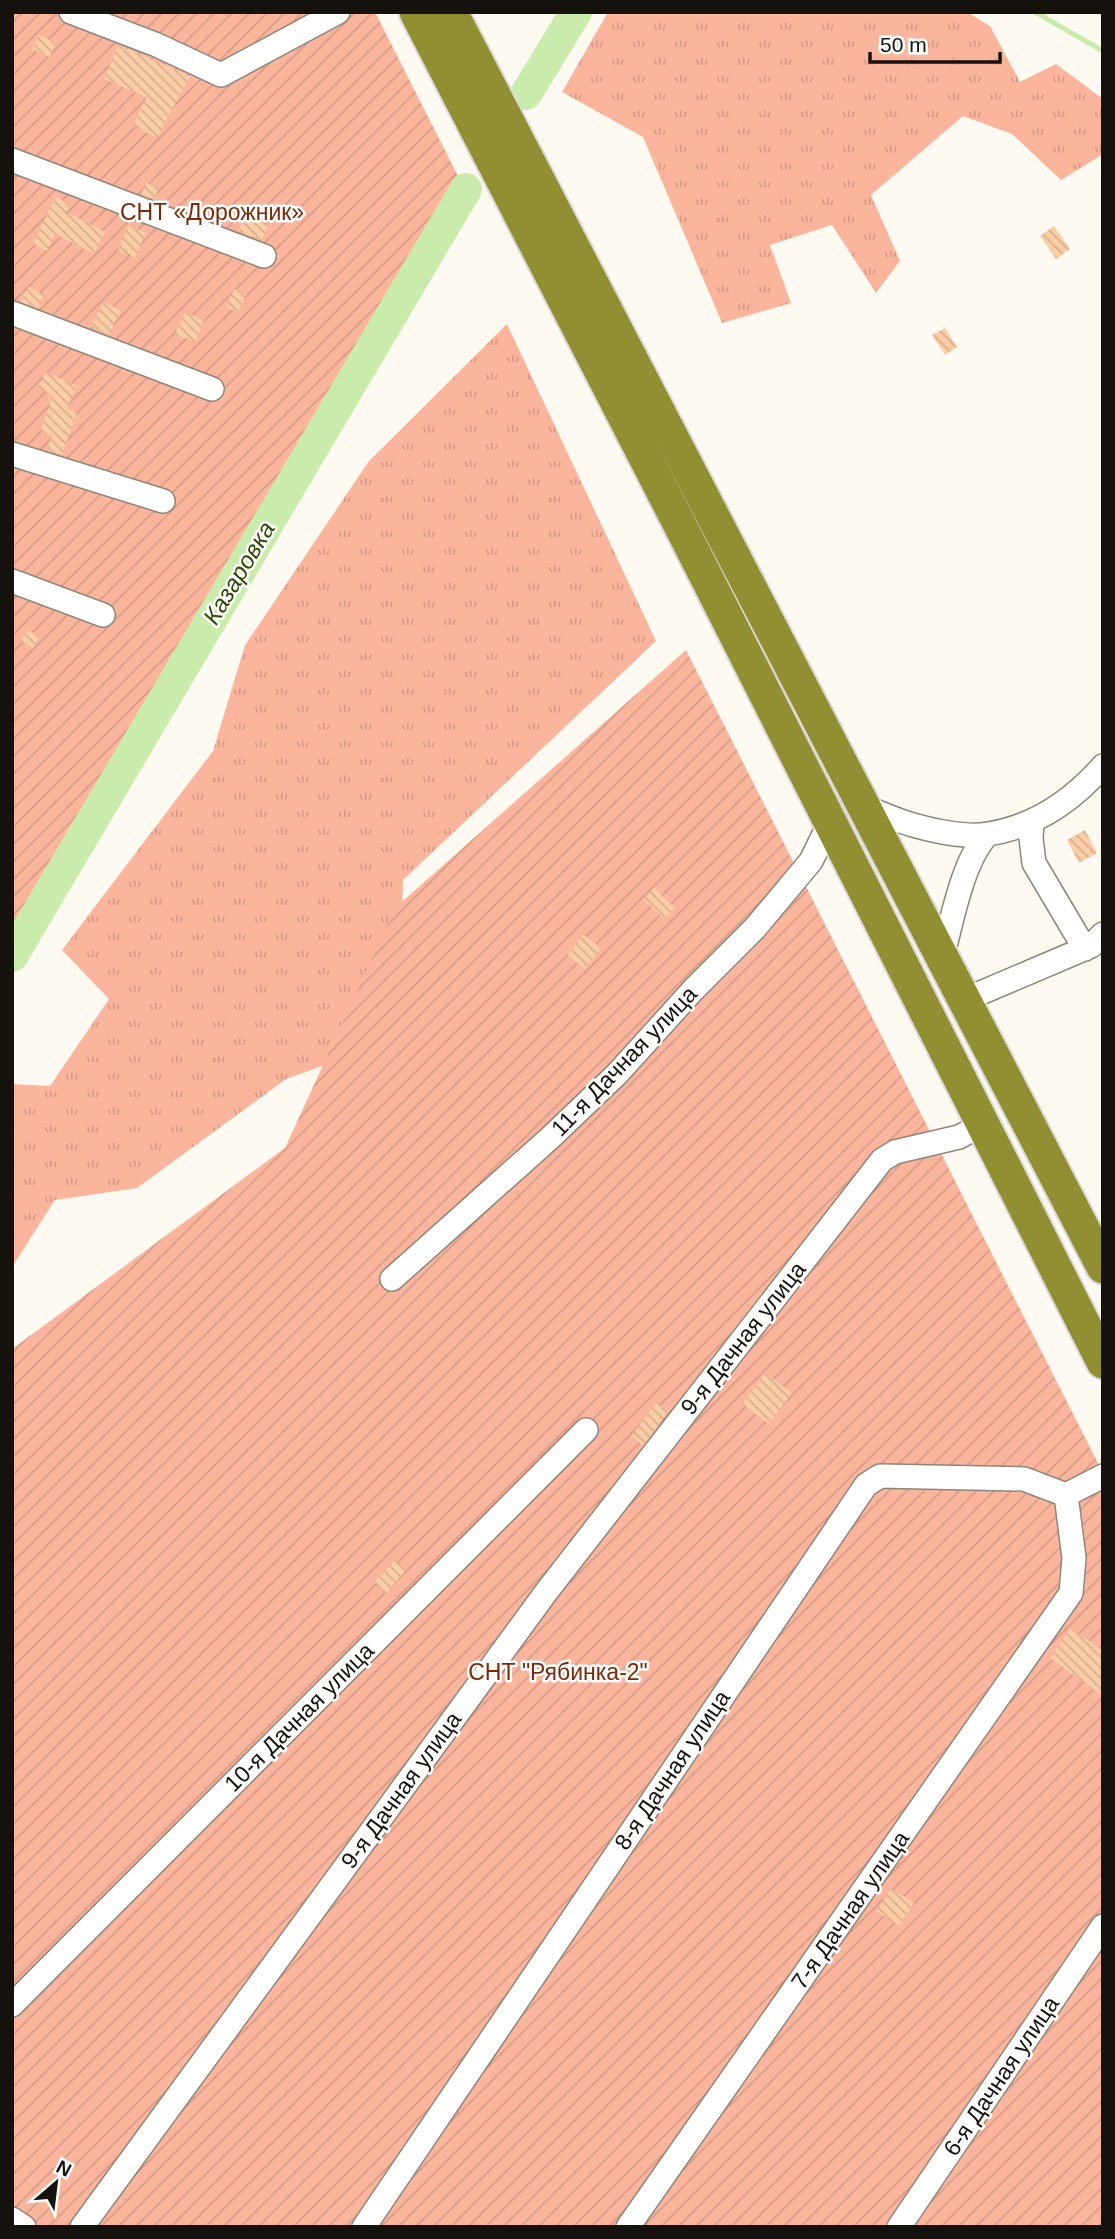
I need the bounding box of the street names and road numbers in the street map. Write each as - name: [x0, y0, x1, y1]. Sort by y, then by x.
- street label: 11-я Дачная улица: [546, 981, 702, 1141]
- street label: 9-я Дачная улица: [675, 1256, 811, 1420]
- street label: 10-я Дачная улица: [219, 1637, 379, 1797]
- street label: 8-я Дачная улица: [609, 1685, 735, 1855]
- street label: 9-я Дачная улица: [336, 1707, 467, 1873]
- street label: 7-я Дачная улица: [786, 1826, 914, 1994]
- street label: 6-я Дачная улица: [938, 1991, 1064, 2161]

